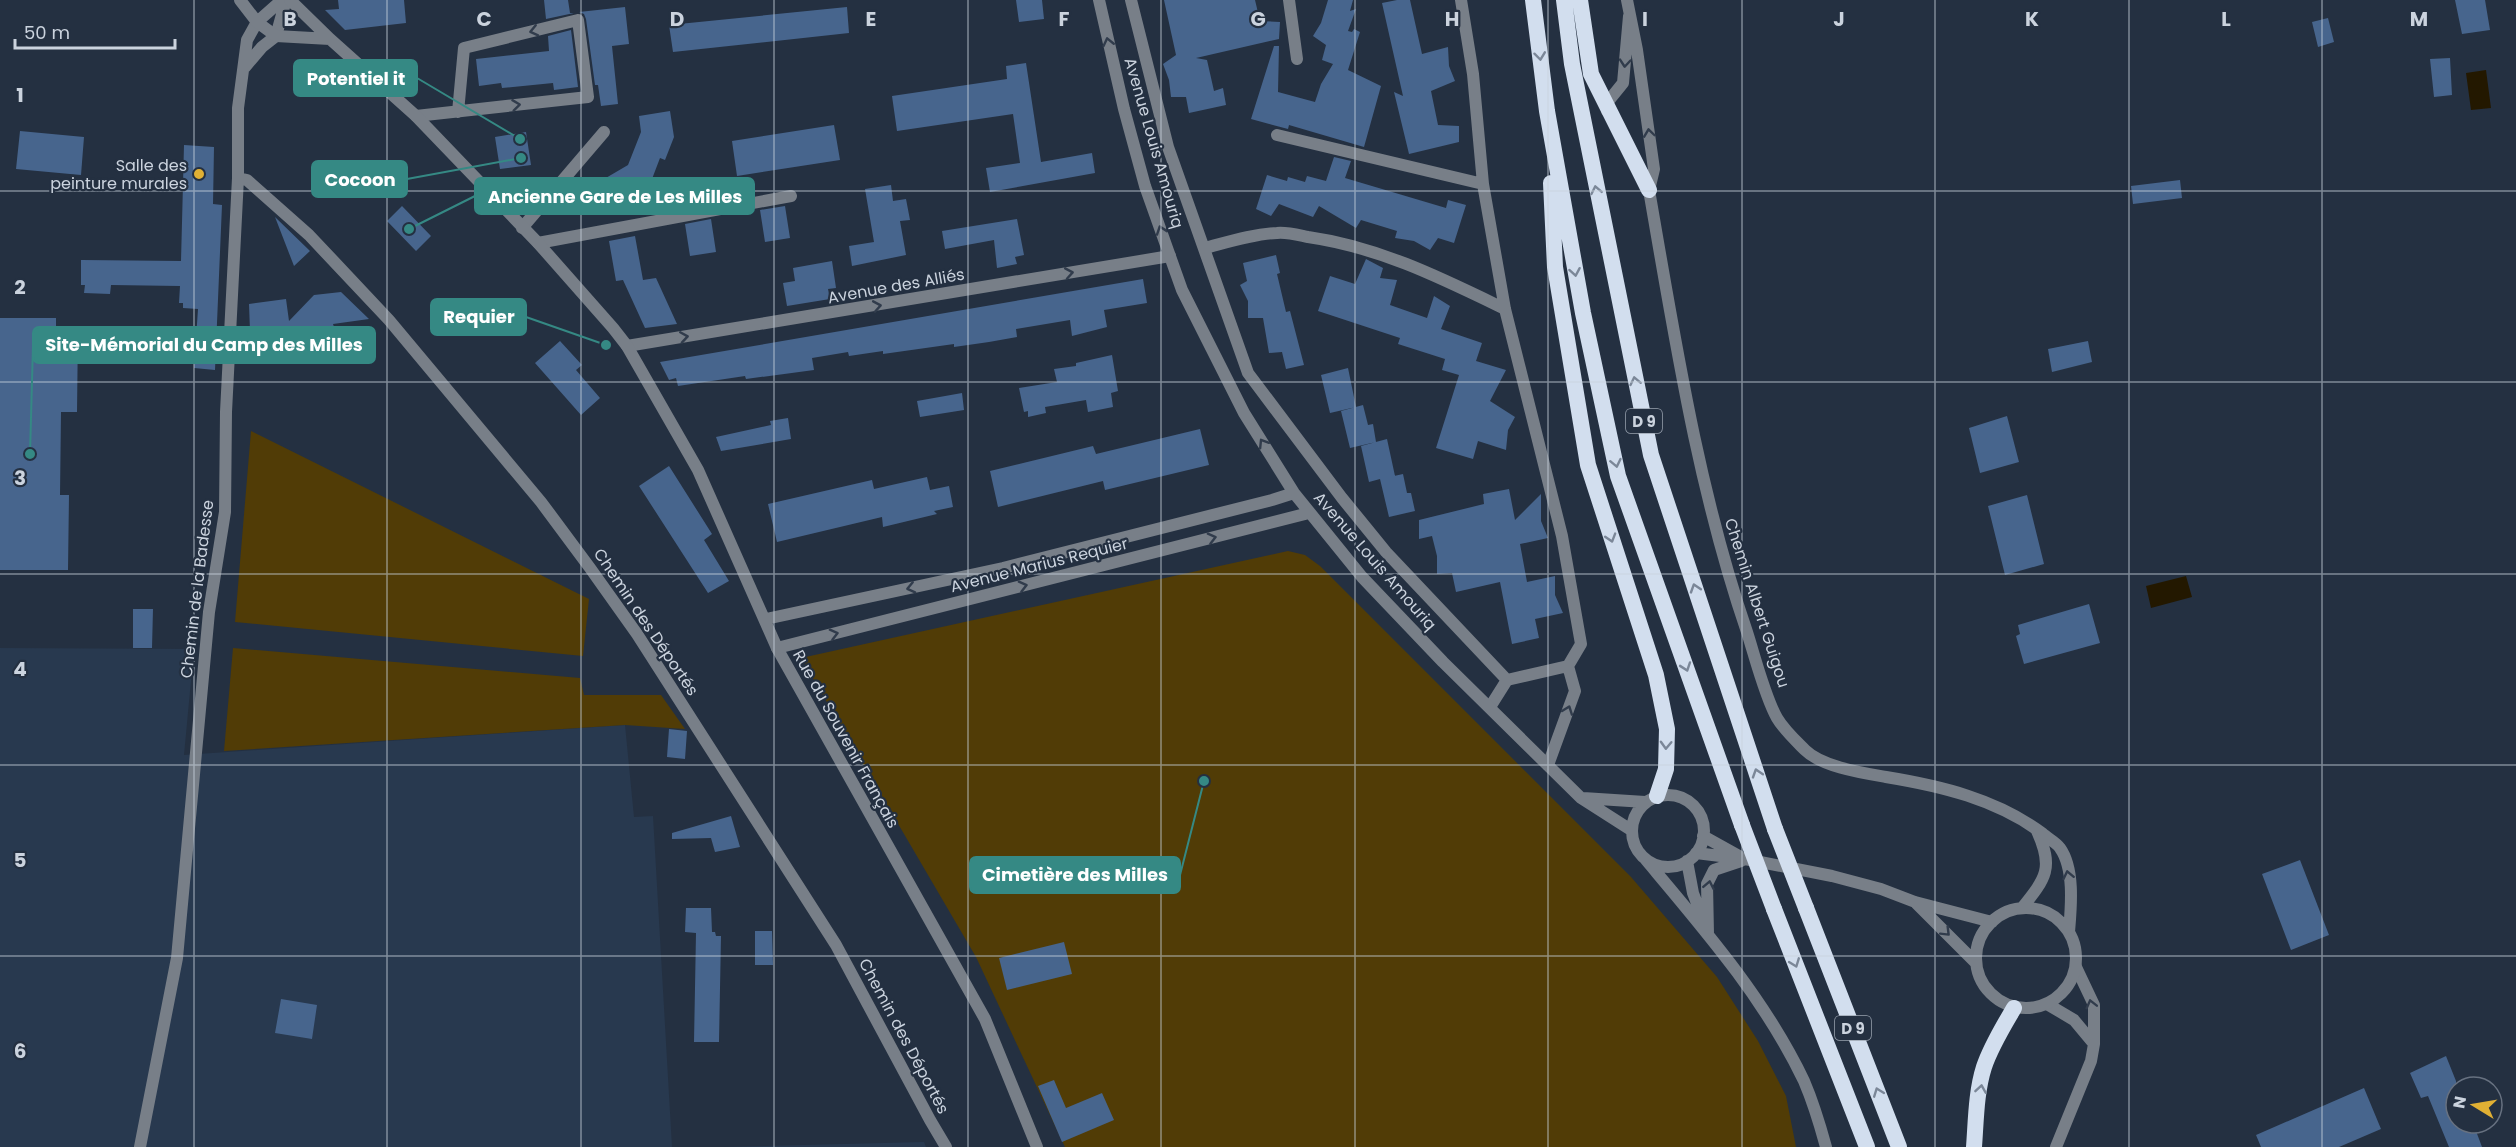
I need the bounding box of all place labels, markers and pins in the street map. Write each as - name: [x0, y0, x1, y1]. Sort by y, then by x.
- callout: Potentiel it: [294, 60, 417, 96]
- place label: Salle des peinture murales: [50, 154, 187, 195]
- callout: Cocoon: [312, 161, 407, 197]
- marker: Salle des peinture murales: [192, 167, 206, 181]
- callout: Ancienne Gare de Les Milles: [475, 178, 754, 214]
- callout: Requier: [431, 299, 526, 335]
- callout: Site-Mémorial du Camp des Milles: [33, 327, 375, 363]
- callout: Cimetière des Milles: [970, 857, 1180, 893]

